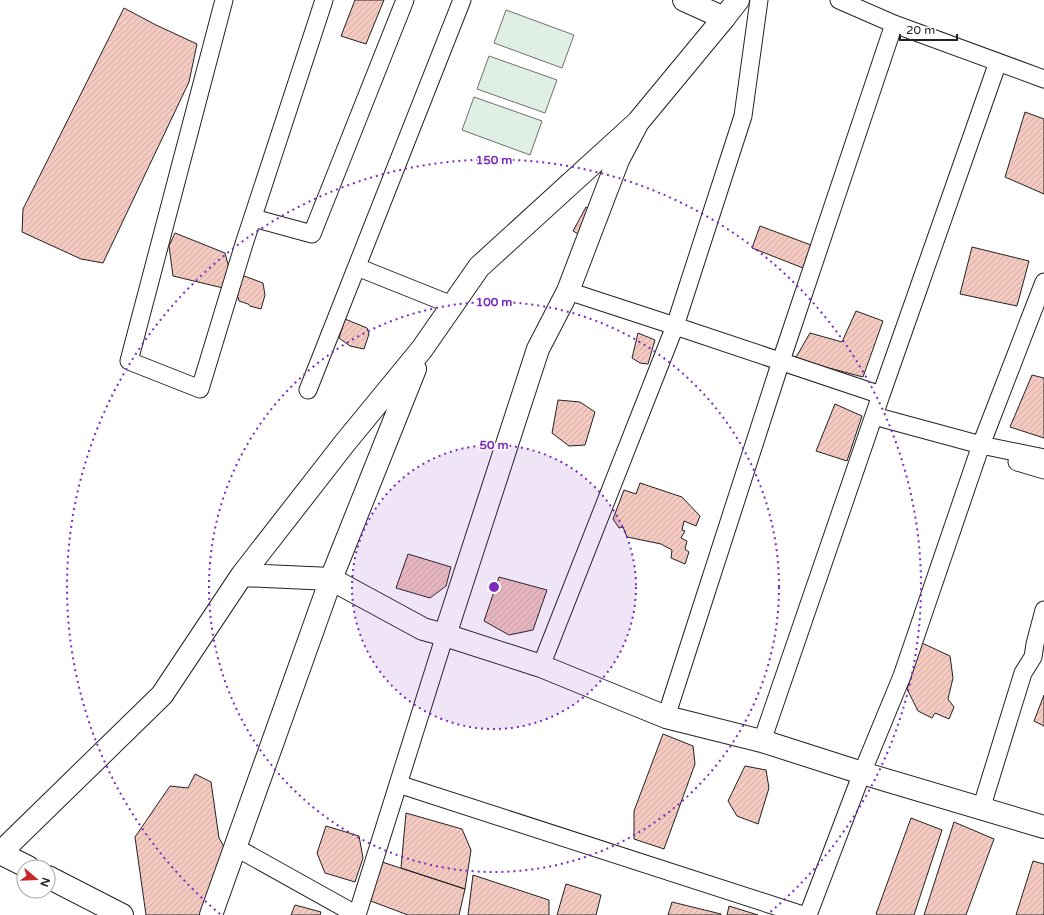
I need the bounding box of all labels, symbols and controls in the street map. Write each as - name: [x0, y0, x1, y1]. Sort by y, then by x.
- scale bar: [900, 16, 957, 42]
- text: 20 m: [906, 23, 935, 37]
- text: 150 m: [476, 153, 512, 167]
- text: 100 m: [476, 295, 512, 309]
- text: 50 m: [479, 438, 509, 452]
- centre of rings: [487, 580, 501, 594]
- north arrow: [16, 859, 56, 899]
- text: N: [37, 876, 53, 888]

